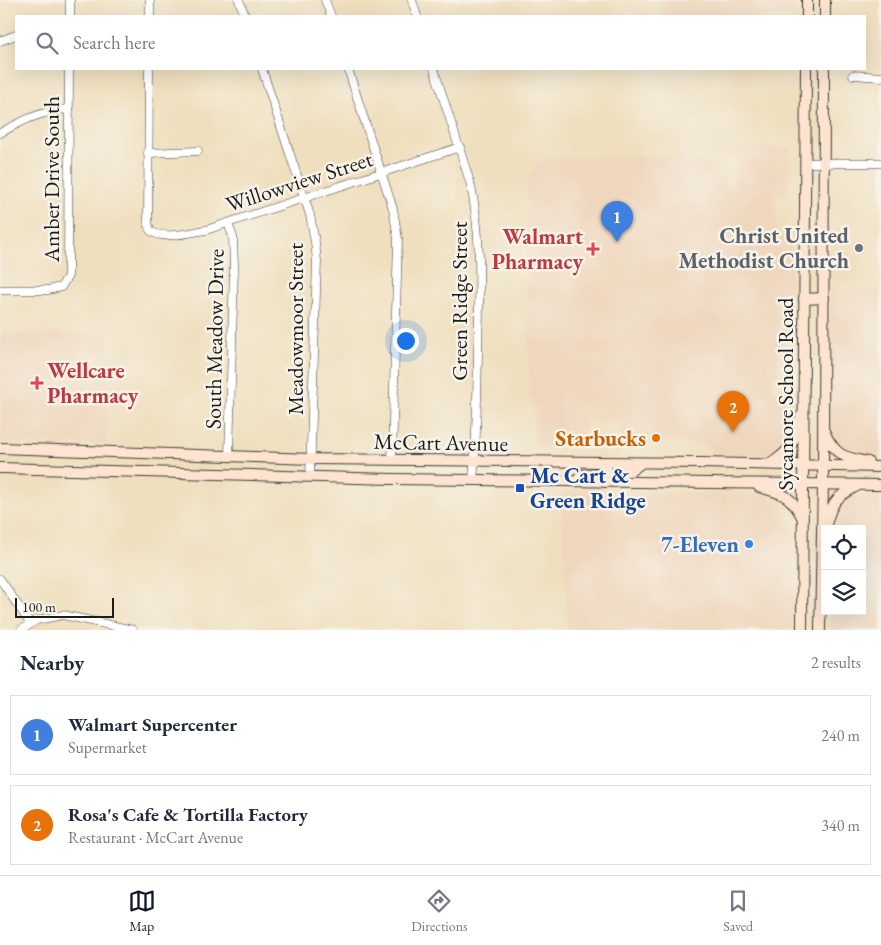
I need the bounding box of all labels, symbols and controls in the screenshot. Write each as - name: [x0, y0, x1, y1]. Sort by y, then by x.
- search box: [15, 15, 866, 70]
- icon: search: [33, 29, 61, 57]
- text: Search here: [73, 30, 155, 55]
- street label: Amber Drive South: [37, 96, 66, 263]
- street label: Willowview Street: [222, 144, 376, 219]
- pin: 1: [601, 201, 633, 242]
- street label: Green Ridge Street: [445, 221, 474, 381]
- place label: Christ United Methodist Church: [678, 221, 849, 275]
- place label: Walmart Pharmacy: [492, 222, 584, 276]
- marker: Christ United Methodist Church: [853, 242, 865, 254]
- street label: Meadowmoor Street: [281, 243, 310, 415]
- marker: Walmart Pharmacy: [587, 243, 599, 255]
- street label: South Meadow Drive: [198, 248, 231, 429]
- street label: Sycamore School Road: [771, 297, 800, 490]
- your location: [393, 328, 419, 354]
- place label: Wellcare Pharmacy: [47, 356, 139, 410]
- marker: Wellcare Pharmacy: [31, 377, 43, 389]
- pin: 2: [717, 391, 749, 432]
- place label: Starbucks: [555, 424, 646, 453]
- street label: McCart Avenue: [373, 427, 509, 458]
- marker: Starbucks: [650, 432, 662, 444]
- place label: Mc Cart & Green Ridge: [530, 461, 646, 515]
- marker: Mc Cart & Green Ridge: [514, 482, 526, 494]
- map controls: [821, 525, 866, 615]
- button: locate: [821, 525, 866, 570]
- place label: 7-Eleven: [661, 530, 740, 559]
- marker: 7-Eleven: [743, 538, 755, 550]
- button: layers: [821, 570, 866, 615]
- scale bar: [15, 595, 114, 618]
- text: 100 m: [22, 598, 56, 616]
- text: Nearby: [20, 649, 84, 676]
- text: 2 results: [811, 652, 861, 673]
- text: Walmart Supercenter: [68, 712, 237, 737]
- text: 1: [33, 725, 41, 746]
- text: 240 m: [821, 725, 860, 746]
- text: Supermarket: [68, 737, 147, 758]
- text: Rosa's Cafe & Tortilla Factory: [68, 802, 308, 827]
- text: 2: [33, 815, 41, 836]
- text: 340 m: [821, 815, 860, 836]
- text: Restaurant · McCart Avenue: [68, 827, 243, 848]
- tab: Map: [128, 887, 156, 935]
- tab: Directions: [411, 887, 468, 935]
- tab: Saved: [723, 887, 753, 935]

